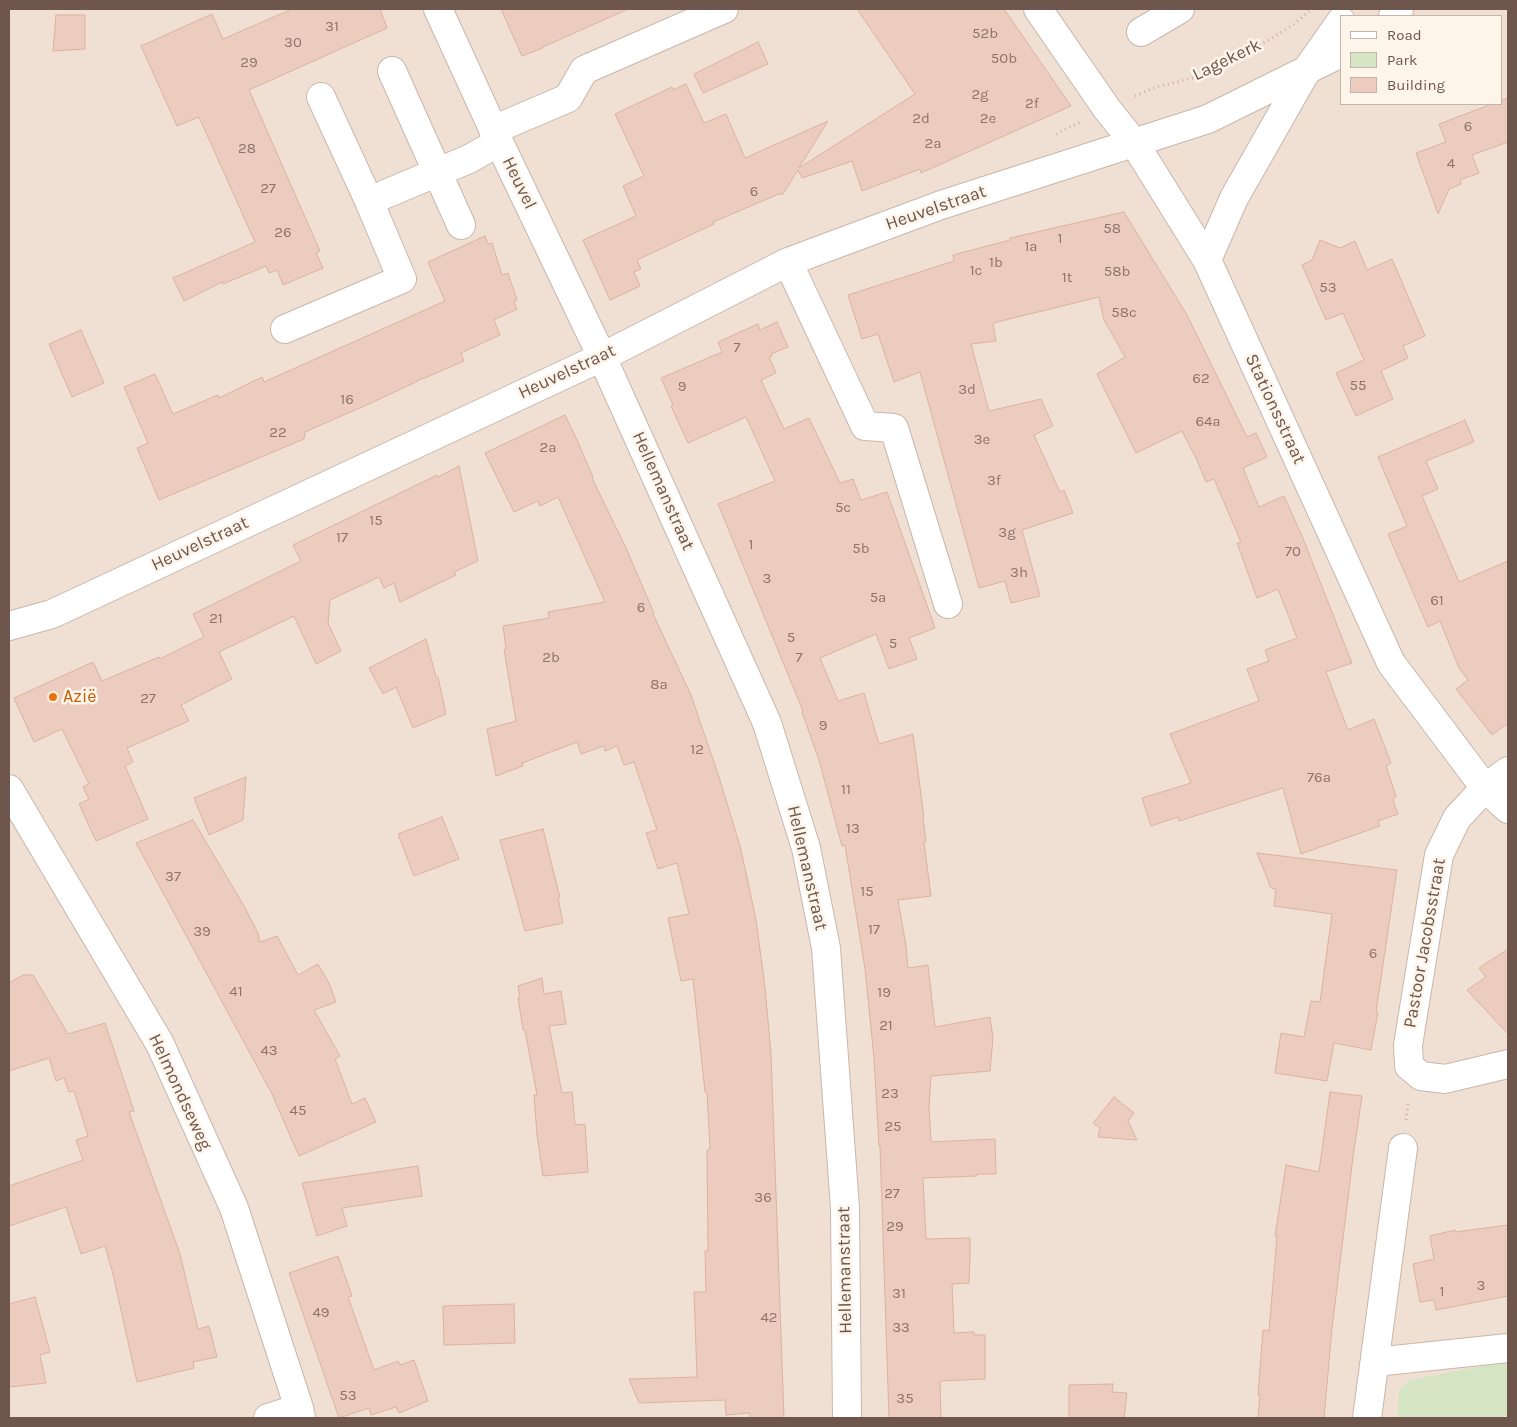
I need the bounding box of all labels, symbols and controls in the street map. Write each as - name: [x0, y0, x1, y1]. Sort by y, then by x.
- legend: [1340, 15, 1502, 105]
- house number: 31: [325, 18, 339, 36]
- house number: 52b: [972, 25, 998, 43]
- text: Road: [1387, 26, 1422, 44]
- house number: 30: [284, 34, 302, 52]
- street label: Lagekerk: [1189, 34, 1265, 86]
- house number: 50b: [991, 50, 1017, 68]
- text: Park: [1387, 51, 1417, 69]
- house number: 29: [240, 54, 258, 72]
- text: Building: [1387, 76, 1445, 94]
- house number: 2g: [971, 86, 989, 104]
- house number: 2f: [1025, 95, 1039, 113]
- house number: 2d: [912, 110, 930, 128]
- house number: 2e: [980, 110, 996, 128]
- house number: 6: [1464, 118, 1472, 136]
- house number: 2a: [925, 135, 941, 153]
- house number: 28: [238, 140, 256, 158]
- street label: Heuvel: [497, 153, 541, 213]
- house number: 4: [1447, 155, 1455, 173]
- house number: 27: [260, 180, 276, 198]
- street label: Heuvelstraat: [883, 181, 989, 235]
- house number: 6: [750, 183, 758, 201]
- house number: 58: [1103, 220, 1121, 238]
- house number: 26: [274, 224, 292, 242]
- house number: 1: [1058, 230, 1062, 248]
- house number: 1a: [1024, 238, 1038, 256]
- house number: 1b: [989, 254, 1003, 272]
- house number: 1c: [970, 262, 982, 280]
- house number: 58b: [1104, 263, 1130, 281]
- house number: 1t: [1062, 269, 1072, 287]
- house number: 53: [1319, 279, 1337, 297]
- house number: 58c: [1111, 304, 1137, 322]
- house number: 7: [733, 339, 741, 357]
- street label: Heuvelstraat: [515, 340, 619, 404]
- street label: Stationsstraat: [1240, 350, 1310, 468]
- house number: 62: [1192, 370, 1210, 388]
- house number: 55: [1350, 377, 1366, 395]
- house number: 9: [678, 378, 686, 396]
- house number: 3d: [958, 381, 976, 399]
- house number: 16: [340, 391, 354, 409]
- house number: 64a: [1195, 413, 1221, 431]
- house number: 22: [269, 424, 287, 442]
- street label: Hellemanstraat: [627, 428, 699, 554]
- house number: 3e: [974, 431, 990, 449]
- house number: 2a: [540, 439, 556, 457]
- house number: 3f: [987, 472, 1001, 490]
- house number: 5c: [835, 499, 851, 517]
- street label: Heuvelstraat: [148, 512, 252, 576]
- house number: 15: [369, 512, 383, 530]
- house number: 3g: [998, 524, 1016, 542]
- house number: 17: [336, 529, 348, 547]
- house number: 1: [749, 536, 753, 554]
- house number: 5b: [852, 540, 870, 558]
- house number: 70: [1285, 543, 1301, 561]
- house number: 3h: [1010, 564, 1028, 582]
- house number: 3: [763, 570, 771, 588]
- house number: 5a: [870, 589, 886, 607]
- house number: 61: [1430, 592, 1444, 610]
- house number: 6: [637, 599, 645, 617]
- house number: 21: [209, 610, 223, 628]
- house number: 5: [787, 629, 795, 647]
- house number: 5: [889, 635, 897, 653]
- house number: 2b: [542, 649, 560, 667]
- house number: 7: [795, 649, 803, 667]
- house number: 8a: [650, 676, 668, 694]
- place label: Azië: [63, 686, 96, 708]
- house number: 27: [140, 690, 156, 708]
- marker: Azië: [47, 691, 59, 703]
- house number: 9: [819, 717, 827, 735]
- house number: 12: [690, 741, 704, 759]
- house number: 76a: [1307, 769, 1331, 787]
- house number: 11: [841, 781, 851, 799]
- street label: Hellemanstraat: [782, 803, 832, 933]
- house number: 13: [846, 820, 860, 838]
- street label: Pastoor Jacobsstraat: [1399, 856, 1451, 1030]
- house number: 37: [165, 868, 181, 886]
- house number: 15: [860, 883, 874, 901]
- house number: 17: [868, 921, 880, 939]
- house number: 39: [193, 923, 211, 941]
- house number: 6: [1369, 945, 1377, 963]
- house number: 41: [229, 983, 243, 1001]
- house number: 19: [877, 984, 891, 1002]
- house number: 21: [879, 1017, 893, 1035]
- street label: Helmondseweg: [144, 1030, 216, 1154]
- house number: 43: [260, 1042, 278, 1060]
- house number: 23: [881, 1085, 899, 1103]
- house number: 45: [290, 1102, 306, 1120]
- house number: 25: [884, 1118, 902, 1136]
- house number: 27: [884, 1185, 900, 1203]
- house number: 36: [754, 1189, 772, 1207]
- street label: Hellemanstraat: [833, 1206, 857, 1334]
- house number: 29: [886, 1218, 904, 1236]
- house number: 3: [1477, 1277, 1485, 1295]
- house number: 1: [1440, 1283, 1444, 1301]
- house number: 31: [892, 1285, 906, 1303]
- house number: 49: [312, 1304, 330, 1322]
- house number: 42: [760, 1309, 778, 1327]
- house number: 33: [892, 1319, 910, 1337]
- house number: 53: [339, 1387, 357, 1405]
- house number: 35: [896, 1390, 914, 1408]

